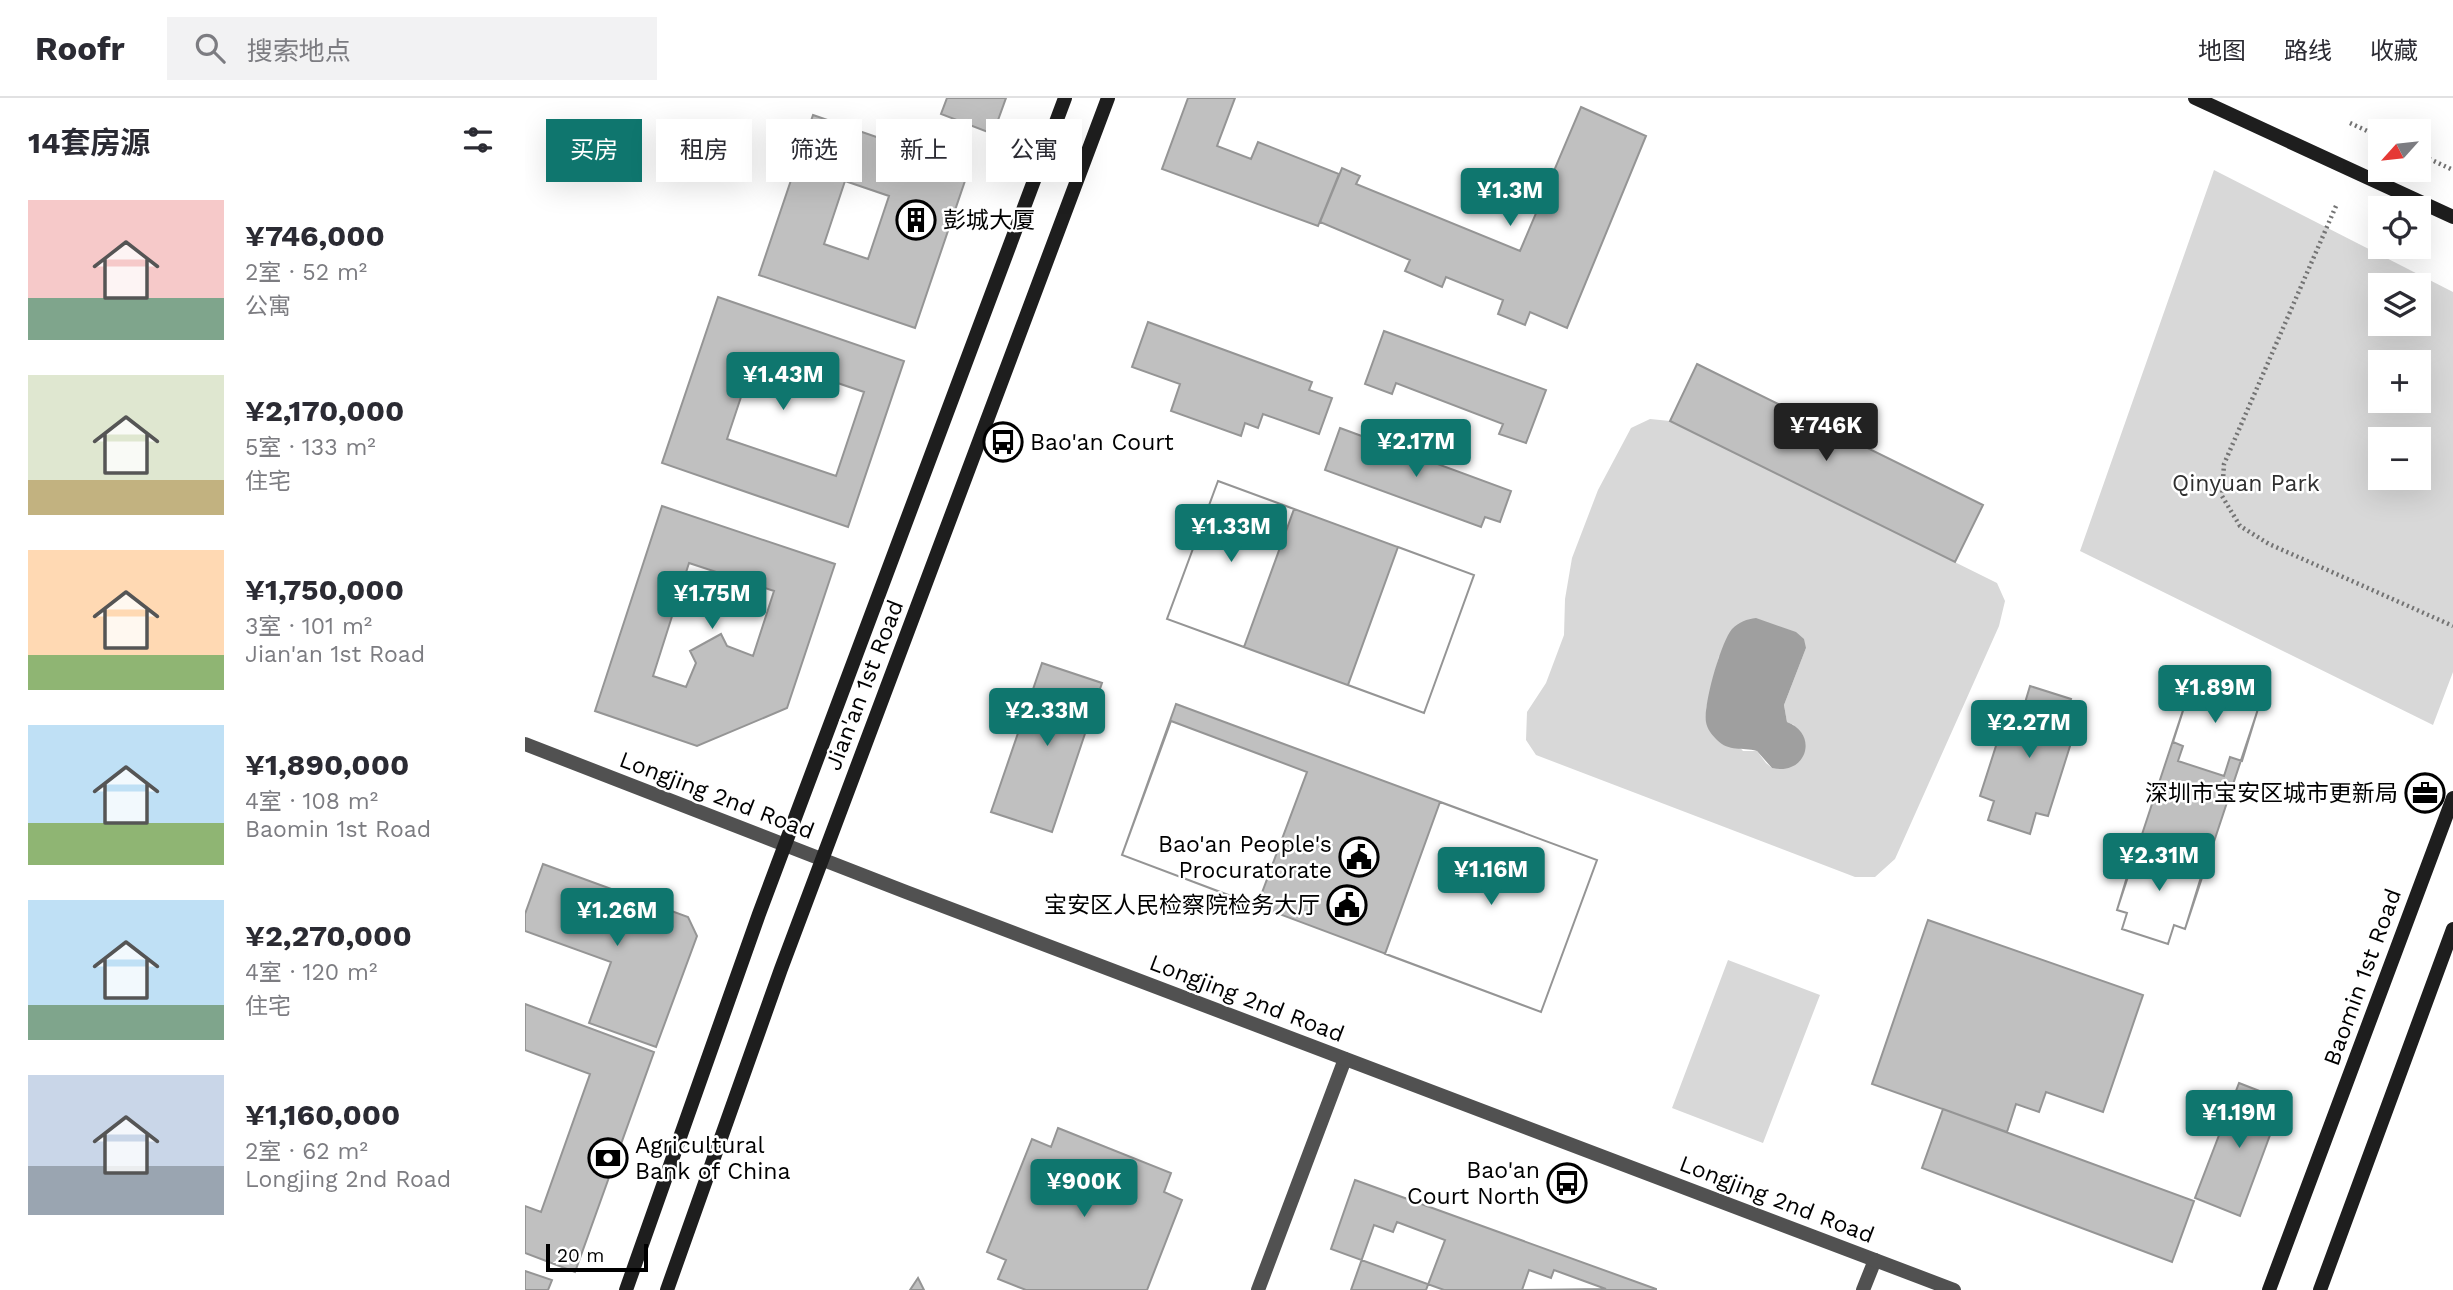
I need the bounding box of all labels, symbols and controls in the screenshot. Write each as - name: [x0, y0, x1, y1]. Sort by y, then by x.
- search box: [167, 17, 657, 80]
- text: Roofr: [35, 29, 125, 68]
- icon: search: [191, 29, 229, 67]
- text: 搜索地点: [247, 36, 351, 66]
- text: 地图: [2198, 37, 2246, 65]
- text: 路线: [2284, 37, 2332, 65]
- text: 收藏: [2370, 37, 2418, 65]
- chip: 买房: [546, 119, 642, 182]
- chip: 租房: [656, 119, 752, 182]
- chip: 筛选: [766, 119, 862, 182]
- chip: 新上: [876, 119, 972, 182]
- chip: 公寓: [986, 119, 1082, 182]
- north arrow: [2368, 119, 2431, 182]
- map controls: [2368, 119, 2431, 490]
- icon: filters: [459, 121, 497, 159]
- text: 14套房源: [28, 125, 150, 160]
- pin: ¥1.3M: [1461, 169, 1559, 228]
- text: ¥1.3M: [1477, 177, 1543, 204]
- button: locate: [2368, 196, 2431, 259]
- building icon: 彭城大厦: [895, 199, 937, 241]
- place label: 彭城大厦: [943, 207, 1035, 234]
- text: ¥746,000: [245, 218, 385, 253]
- icon: home: [84, 228, 168, 312]
- text: 2室 · 52 m²: [245, 259, 367, 286]
- button: layers: [2368, 273, 2431, 336]
- text: 公寓: [245, 293, 291, 320]
- button: +: [2368, 350, 2431, 413]
- pin: ¥1.43M: [726, 352, 840, 412]
- text: ¥1.43M: [742, 361, 824, 388]
- text: ¥2,170,000: [245, 393, 404, 428]
- icon: home: [84, 403, 168, 487]
- pin: ¥746K: [1777, 404, 1875, 463]
- text: ¥746K: [1790, 412, 1862, 439]
- pin: ¥2.17M: [1359, 420, 1473, 479]
- bus stop icon: Bao'an Court: [982, 421, 1024, 463]
- button: −: [2368, 427, 2431, 490]
- text: ¥2.17M: [1377, 428, 1455, 455]
- place label: Bao'an Court: [1030, 429, 1174, 456]
- text: 5室 · 133 m²: [245, 434, 376, 461]
- text: 住宅: [245, 468, 291, 495]
- park label: Qinyuan Park: [2172, 470, 2320, 497]
- pin: ¥1.33M: [1174, 504, 1288, 564]
- text: ¥1.33M: [1191, 513, 1271, 540]
- text: ¥1,750,000: [245, 572, 404, 607]
- pin: ¥1.75M: [655, 572, 769, 631]
- icon: home: [84, 578, 168, 662]
- text: ¥1.75M: [673, 580, 751, 607]
- street label: Jian'an 1st Road: [820, 596, 909, 774]
- text: 3室 · 101 m²: [245, 613, 372, 640]
- text: Jian'an 1st Road: [245, 641, 425, 668]
- pin: ¥1.89M: [2158, 666, 2272, 725]
- text: ¥1.89M: [2174, 674, 2256, 701]
- pin: ¥2.33M: [990, 688, 1104, 748]
- text: ¥2.33M: [1005, 697, 1089, 724]
- pin: ¥2.27M: [1972, 700, 2086, 760]
- text: ¥2.27M: [1987, 709, 2071, 736]
- street label: Longjing 2nd Road: [616, 746, 818, 845]
- text: ¥1,890,000: [245, 747, 409, 782]
- icon: home: [84, 753, 168, 837]
- office icon: 深圳市宝安区城市更新局: [2404, 772, 2446, 814]
- place label: 深圳市宝安区城市更新局: [2145, 780, 2398, 807]
- text: 4室 · 108 m²: [245, 788, 378, 815]
- text: Baomin 1st Road: [245, 816, 431, 843]
- place label: Bao'an People's Procuratorate: [1158, 831, 1332, 884]
- pin: ¥2.31M: [2102, 834, 2216, 893]
- public building icon: Bao'an People's Procuratorate: [1338, 836, 1380, 878]
- text: ¥2.31M: [2119, 842, 2199, 869]
- pin: ¥1.16M: [1434, 848, 1548, 907]
- text: ¥1.16M: [1454, 856, 1528, 883]
- public building icon: 宝安区人民检察院检务大厅: [1326, 884, 1368, 926]
- street label: Baomin 1st Road: [2318, 885, 2407, 1069]
- pin: ¥1.26M: [560, 888, 674, 948]
- place label: 宝安区人民检察院检务大厅: [1044, 892, 1320, 919]
- text: ¥1.26M: [577, 897, 657, 924]
- text: ¥2,270,000: [245, 918, 412, 953]
- icon: home: [84, 928, 168, 1012]
- street label: Longjing 2nd Road: [1146, 949, 1348, 1048]
- text: 4室 · 120 m²: [245, 959, 377, 986]
- text: 住宅: [245, 993, 291, 1020]
- pin: ¥1.19M: [2182, 1090, 2296, 1150]
- text: ¥1,160,000: [245, 1097, 400, 1132]
- text: ¥1.19M: [2202, 1099, 2276, 1126]
- icon: home: [84, 1103, 168, 1187]
- place label: Agricultural Bank of China: [635, 1132, 791, 1185]
- bank icon: Agricultural Bank of China: [587, 1137, 629, 1179]
- text: 2室 · 62 m²: [245, 1138, 368, 1165]
- street label: Longjing 2nd Road: [1676, 1150, 1878, 1249]
- place label: Bao'an Court North: [1407, 1157, 1540, 1210]
- pin: ¥900K: [1035, 1160, 1133, 1219]
- bus stop icon: Bao'an Court North: [1546, 1162, 1588, 1204]
- text: Longjing 2nd Road: [245, 1166, 451, 1193]
- text: ¥900K: [1046, 1168, 1122, 1195]
- scale bar: [546, 1241, 647, 1273]
- text: 20 m: [557, 1244, 604, 1267]

